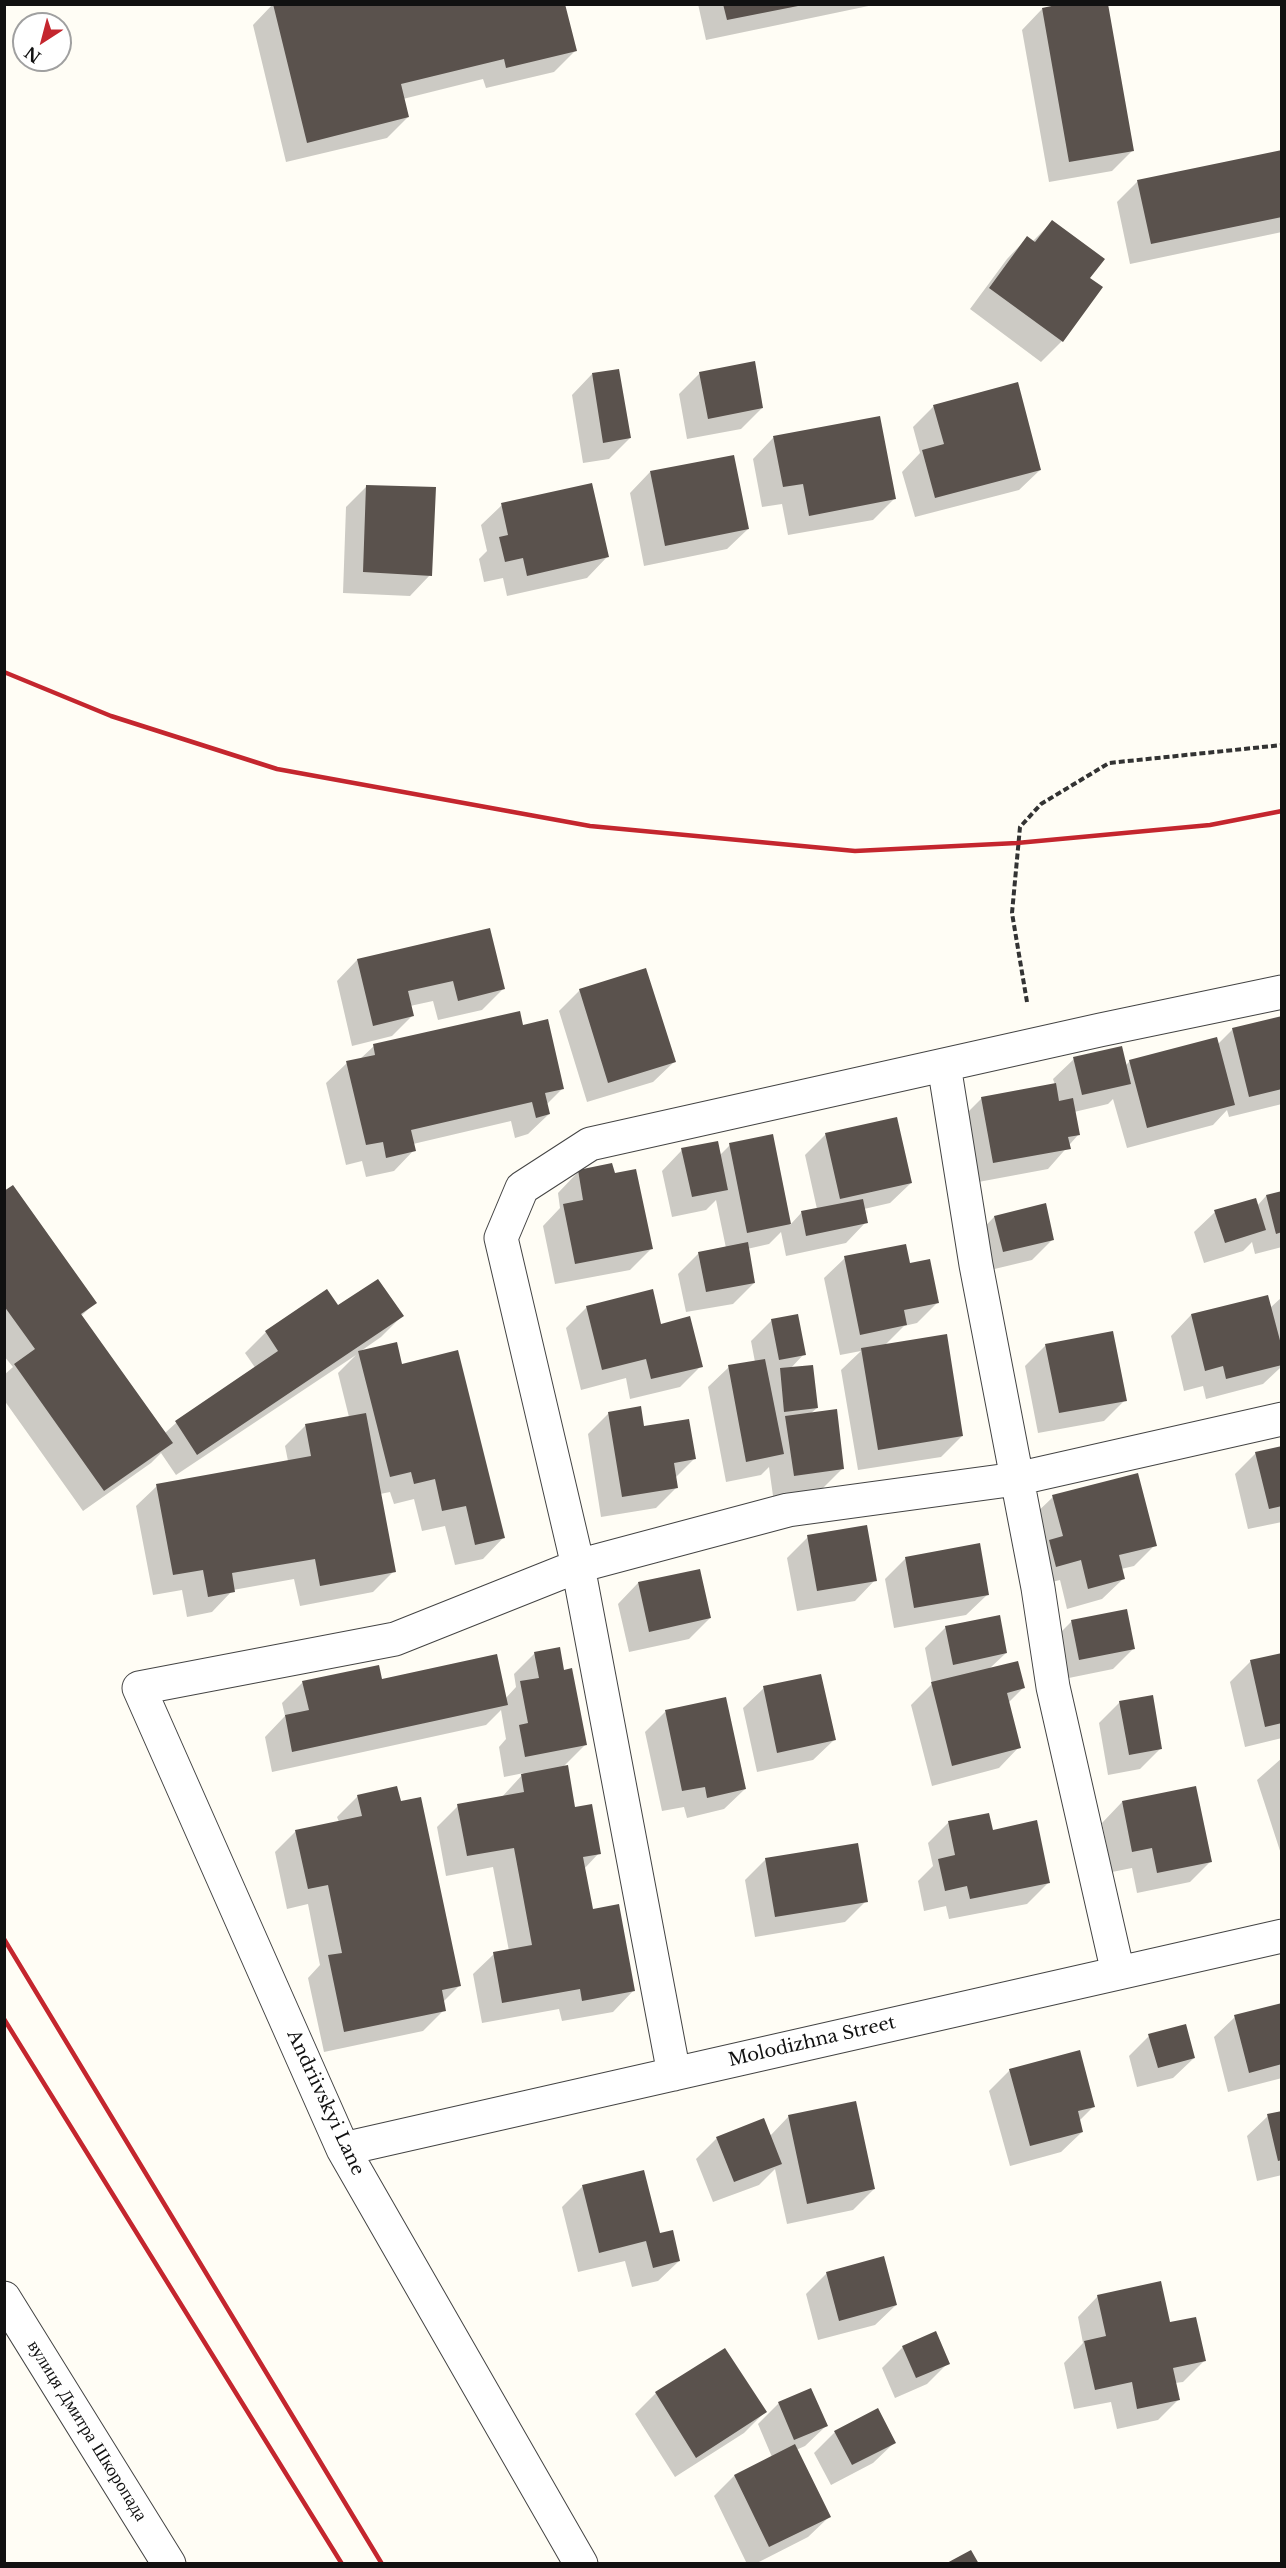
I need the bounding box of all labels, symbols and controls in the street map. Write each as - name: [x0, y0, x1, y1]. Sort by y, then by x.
- north arrow: [12, 12, 72, 72]
- text: N: [21, 42, 45, 67]
- street label: Molodizhna Street: [726, 2012, 898, 2072]
- street label: Andriivskyi Lane: [282, 2027, 368, 2179]
- street label: вулиця Дмитра Шкоропада: [22, 2337, 152, 2525]

